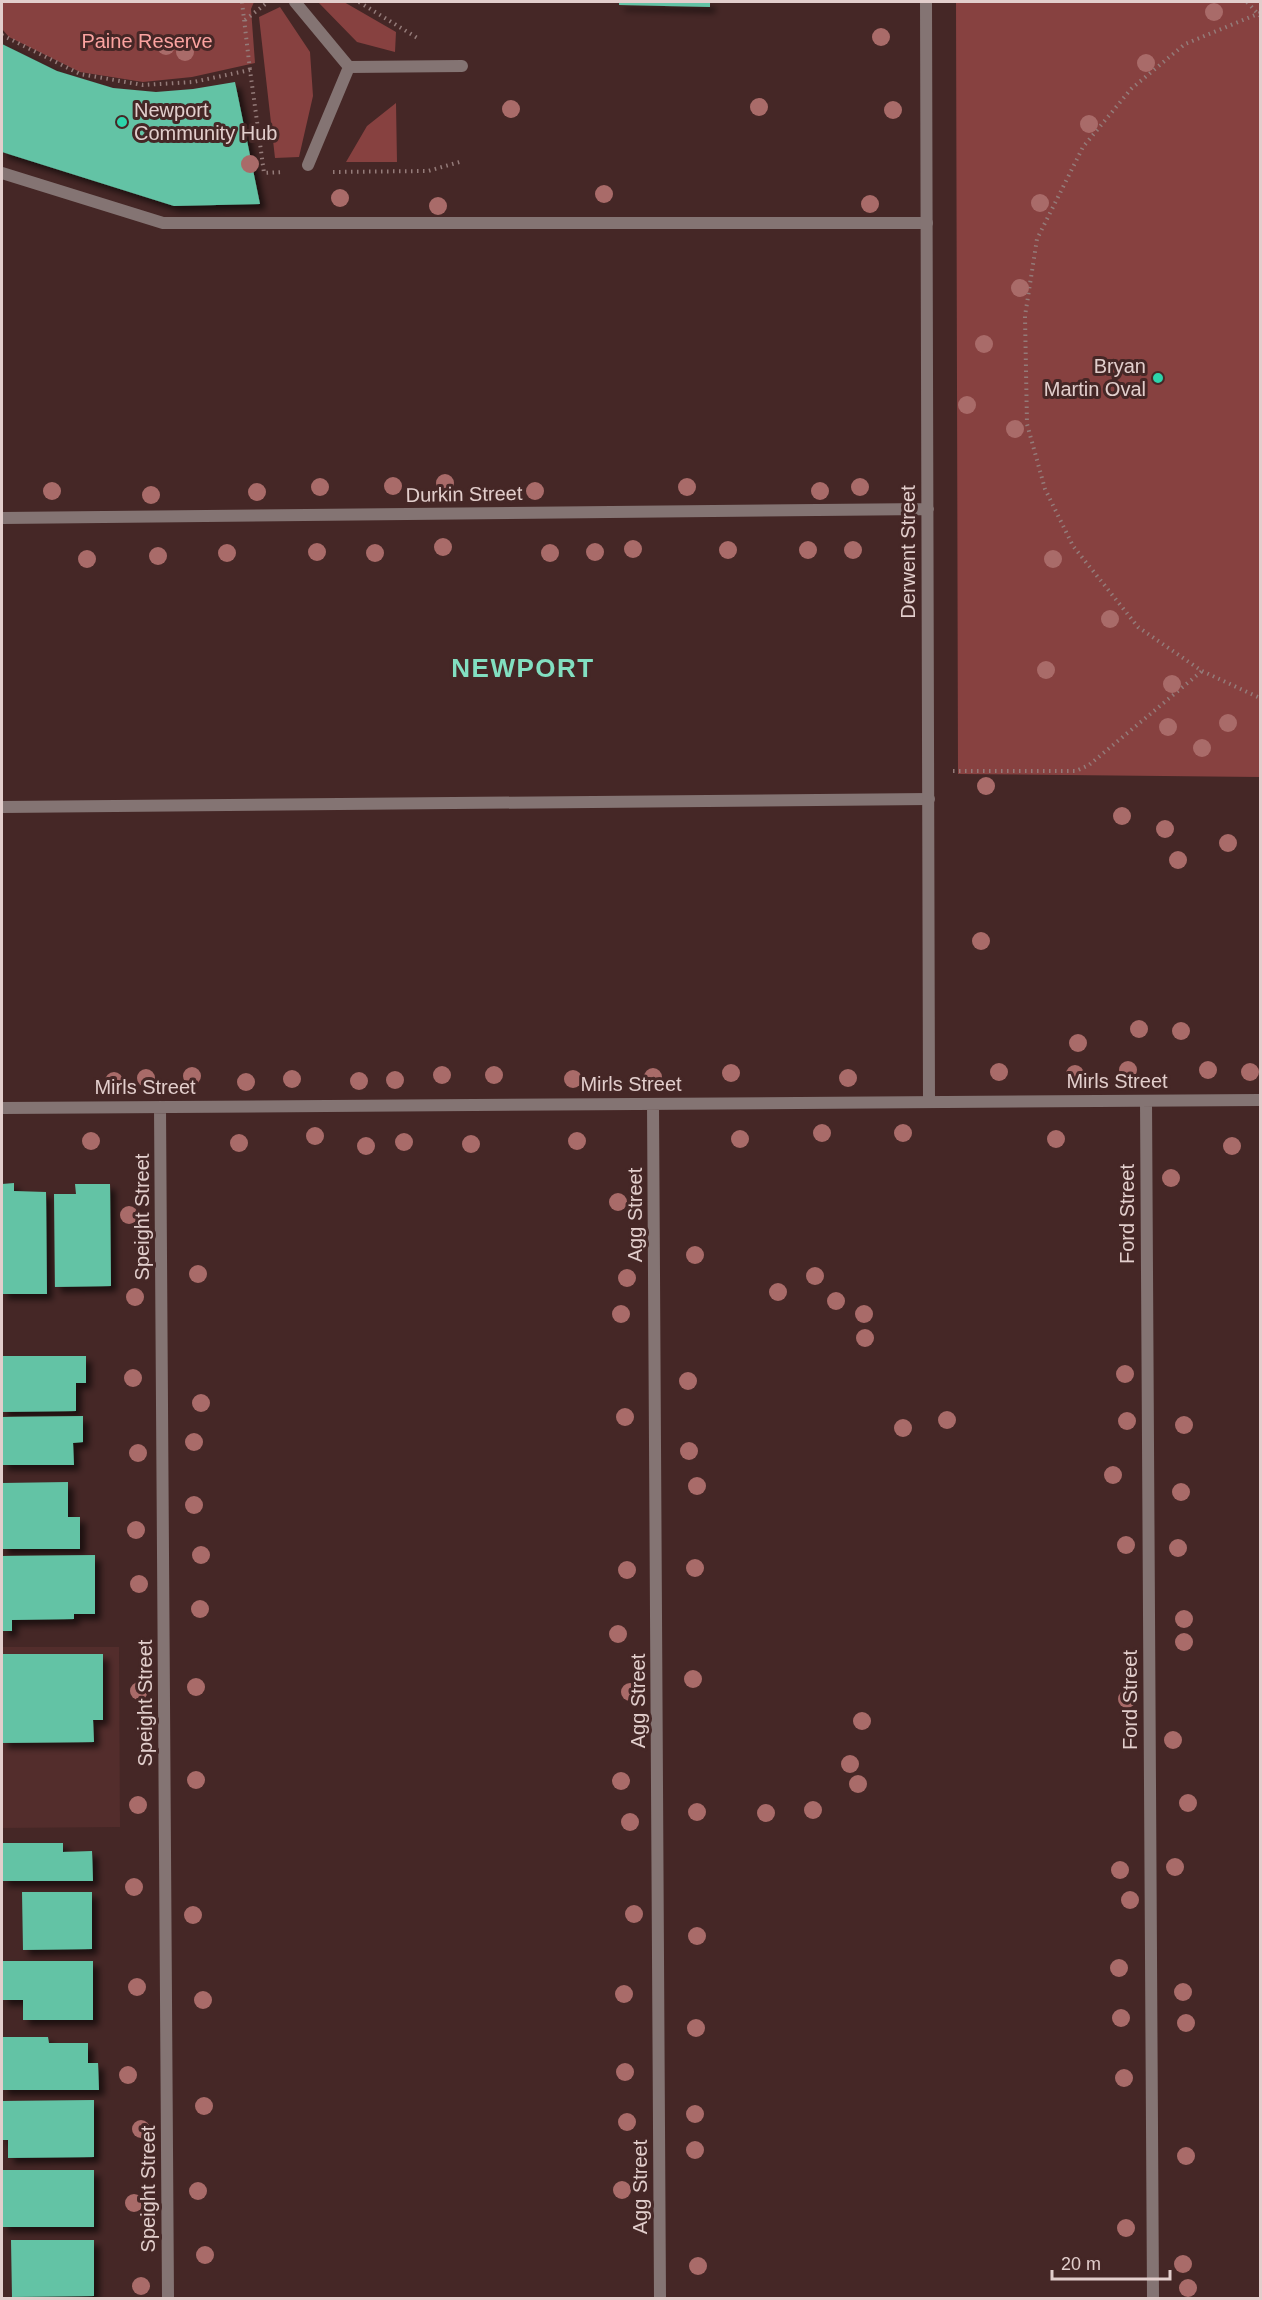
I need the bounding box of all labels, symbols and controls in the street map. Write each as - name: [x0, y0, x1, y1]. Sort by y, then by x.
- park label: Paine Reserve: [81, 30, 213, 52]
- place label: Newport Community Hub: [134, 99, 277, 144]
- marker: Newport Community Hub: [115, 115, 129, 129]
- place label: Bryan Martin Oval: [1044, 355, 1146, 400]
- marker: Bryan Martin Oval: [1151, 371, 1165, 385]
- street label: Durkin Street: [405, 482, 523, 506]
- street label: Derwent Street: [897, 485, 919, 619]
- district label: NEWPORT: [451, 653, 595, 683]
- street label: Mirls Street: [1066, 1070, 1168, 1092]
- street label: Mirls Street: [580, 1073, 682, 1095]
- street label: Mirls Street: [94, 1076, 196, 1098]
- street label: Speight Street: [131, 1153, 153, 1280]
- street label: Ford Street: [1116, 1164, 1138, 1264]
- street label: Agg Street: [624, 1167, 646, 1262]
- street label: Speight Street: [134, 1639, 156, 1766]
- street label: Ford Street: [1119, 1650, 1141, 1750]
- street label: Agg Street: [627, 1653, 649, 1748]
- street label: Speight Street: [137, 2125, 159, 2252]
- street label: Agg Street: [629, 2139, 651, 2234]
- scale bar: [1052, 2243, 1170, 2281]
- text: 20 m: [1061, 2254, 1101, 2274]

